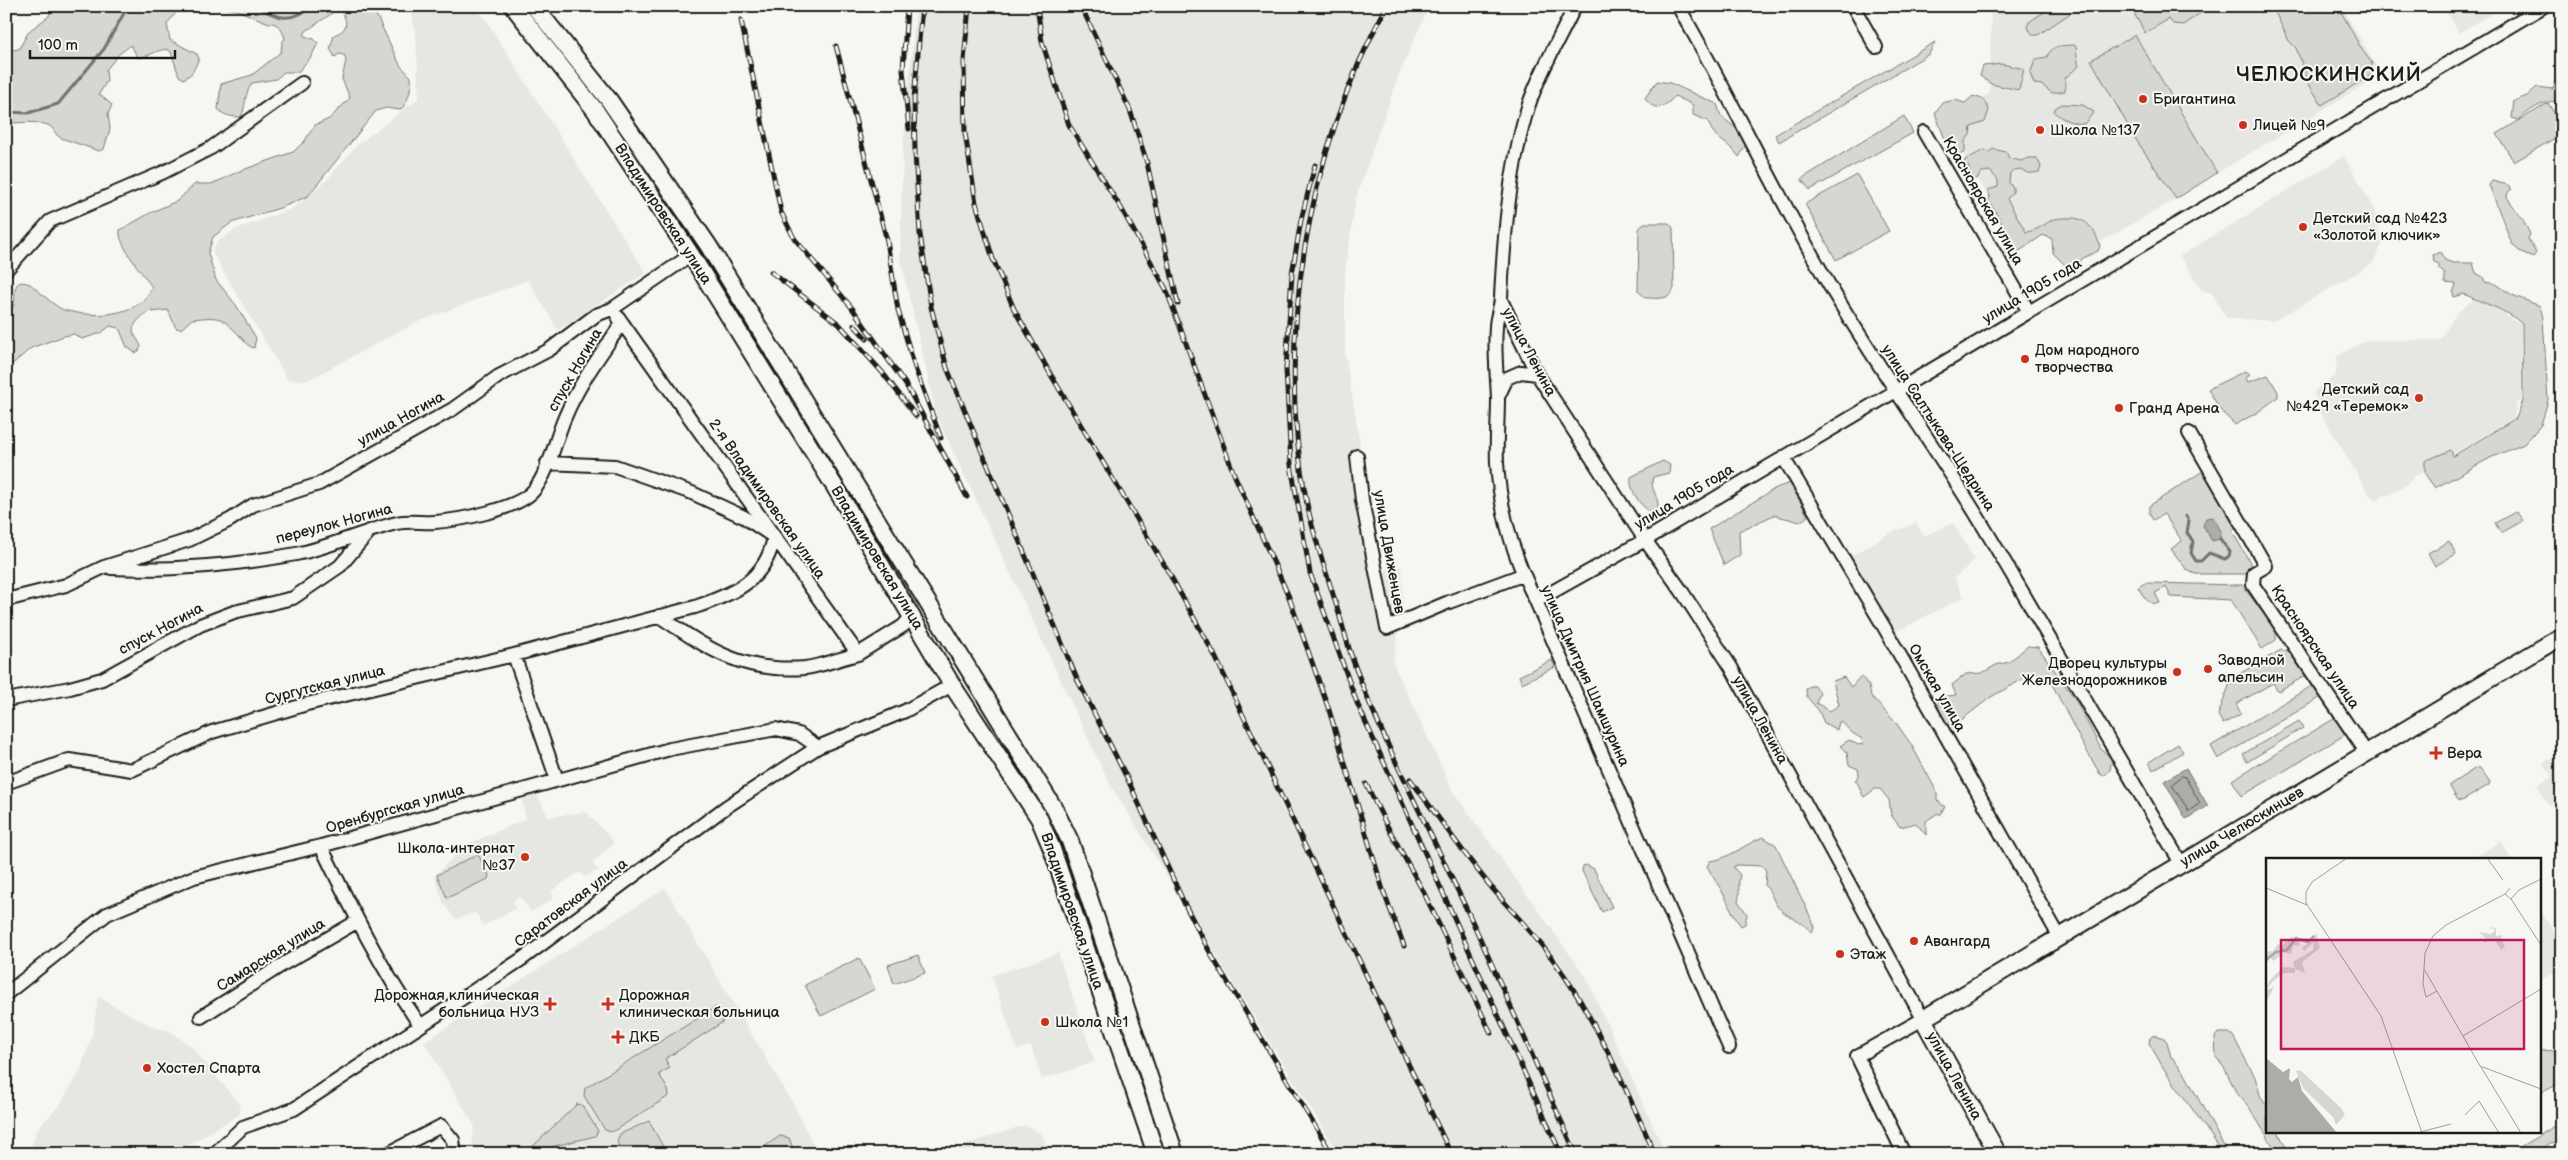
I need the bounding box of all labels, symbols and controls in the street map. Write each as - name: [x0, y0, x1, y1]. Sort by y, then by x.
- scale bar: [30, 28, 175, 60]
- text: 100 m: [38, 36, 78, 55]
- district label: ЧЕЛЮСКИНСКИЙ: [2236, 61, 2422, 87]
- place label: Бригантина: [2153, 90, 2236, 109]
- marker: Бригантина: [2137, 93, 2149, 105]
- place label: Лицей №9: [2252, 116, 2325, 135]
- marker: Лицей №9: [2237, 119, 2249, 131]
- place label: Школа №137: [2050, 121, 2140, 140]
- marker: Школа №137: [2034, 124, 2046, 136]
- street label: Красноярская улица: [1938, 133, 2028, 269]
- street label: Владимировская улица: [610, 140, 716, 288]
- place label: Детский сад №423 «Золотой ключик»: [2313, 209, 2447, 245]
- marker: Детский сад №423 «Золотой ключик»: [2297, 221, 2309, 233]
- street label: улица 1905 года: [1979, 254, 2085, 328]
- street label: улица Ленина: [1498, 304, 1560, 400]
- street label: спуск Ногина: [544, 325, 607, 415]
- street label: улица Салтыкова-Щедрина: [1877, 341, 1999, 515]
- place label: Дом народного творчества: [2035, 341, 2140, 377]
- marker: Дом народного творчества: [2019, 353, 2031, 365]
- place label: Детский сад №429 «Теремок»: [2286, 380, 2409, 416]
- street label: улица Ногина: [354, 387, 448, 451]
- marker: Детский сад №429 «Теремок»: [2413, 392, 2425, 404]
- place label: Гранд Арена: [2129, 399, 2220, 418]
- marker: Гранд Арена: [2113, 402, 2125, 414]
- street label: 2-я Владимировская улица: [704, 415, 830, 583]
- street label: улица 1905 года: [1631, 460, 1737, 534]
- street label: Владимировская улица: [826, 483, 928, 634]
- street label: улица Движенцев: [1369, 489, 1409, 615]
- street label: переулок Ногина: [274, 499, 394, 549]
- street label: Красноярская улица: [2266, 581, 2364, 713]
- street label: улица Дмитрия Шамшурина: [1536, 582, 1634, 770]
- street label: спуск Ногина: [116, 599, 207, 659]
- street label: Омская улица: [1904, 641, 1970, 736]
- place label: Заводной апельсин: [2218, 651, 2285, 687]
- place label: Дворец культуры Железнодорожников: [2022, 654, 2167, 690]
- street label: Сургутская улица: [263, 661, 387, 709]
- marker: Заводной апельсин: [2202, 663, 2214, 675]
- marker: Дворец культуры Железнодорожников: [2171, 666, 2183, 678]
- street label: улица Ленина: [1728, 673, 1792, 767]
- place label: Вера: [2447, 744, 2482, 763]
- marker: Вера: [2429, 746, 2443, 760]
- street label: Оренбургская улица: [324, 780, 466, 838]
- street label: улица Челюскинцев: [2177, 783, 2307, 871]
- street label: Владимировская улица: [1036, 830, 1108, 992]
- place label: Школа-интернат №37: [397, 839, 516, 875]
- marker: Школа-интернат №37: [519, 851, 531, 863]
- street label: Саратовская улица: [511, 854, 631, 952]
- inset map: [2266, 858, 2540, 1132]
- street label: Самарская улица: [213, 914, 329, 996]
- place label: Авангард: [1923, 932, 1990, 951]
- marker: Авангард: [1908, 935, 1920, 947]
- place label: Этаж: [1850, 945, 1887, 964]
- marker: Этаж: [1834, 948, 1846, 960]
- place label: Дорожная клиническая больница НУЗ: [374, 986, 539, 1022]
- place label: Дорожная клиническая больница: [619, 986, 780, 1022]
- marker: Дорожная клиническая больница НУЗ: [543, 997, 557, 1011]
- marker: Дорожная клиническая больница: [601, 997, 615, 1011]
- place label: Школа №1: [1055, 1013, 1128, 1032]
- marker: Школа №1: [1039, 1016, 1051, 1028]
- place label: ДКБ: [629, 1028, 660, 1047]
- street label: улица Ленина: [1922, 1029, 1986, 1123]
- marker: ДКБ: [611, 1030, 625, 1044]
- place label: Хостел Спарта: [157, 1059, 261, 1078]
- marker: Хостел Спарта: [141, 1062, 153, 1074]

